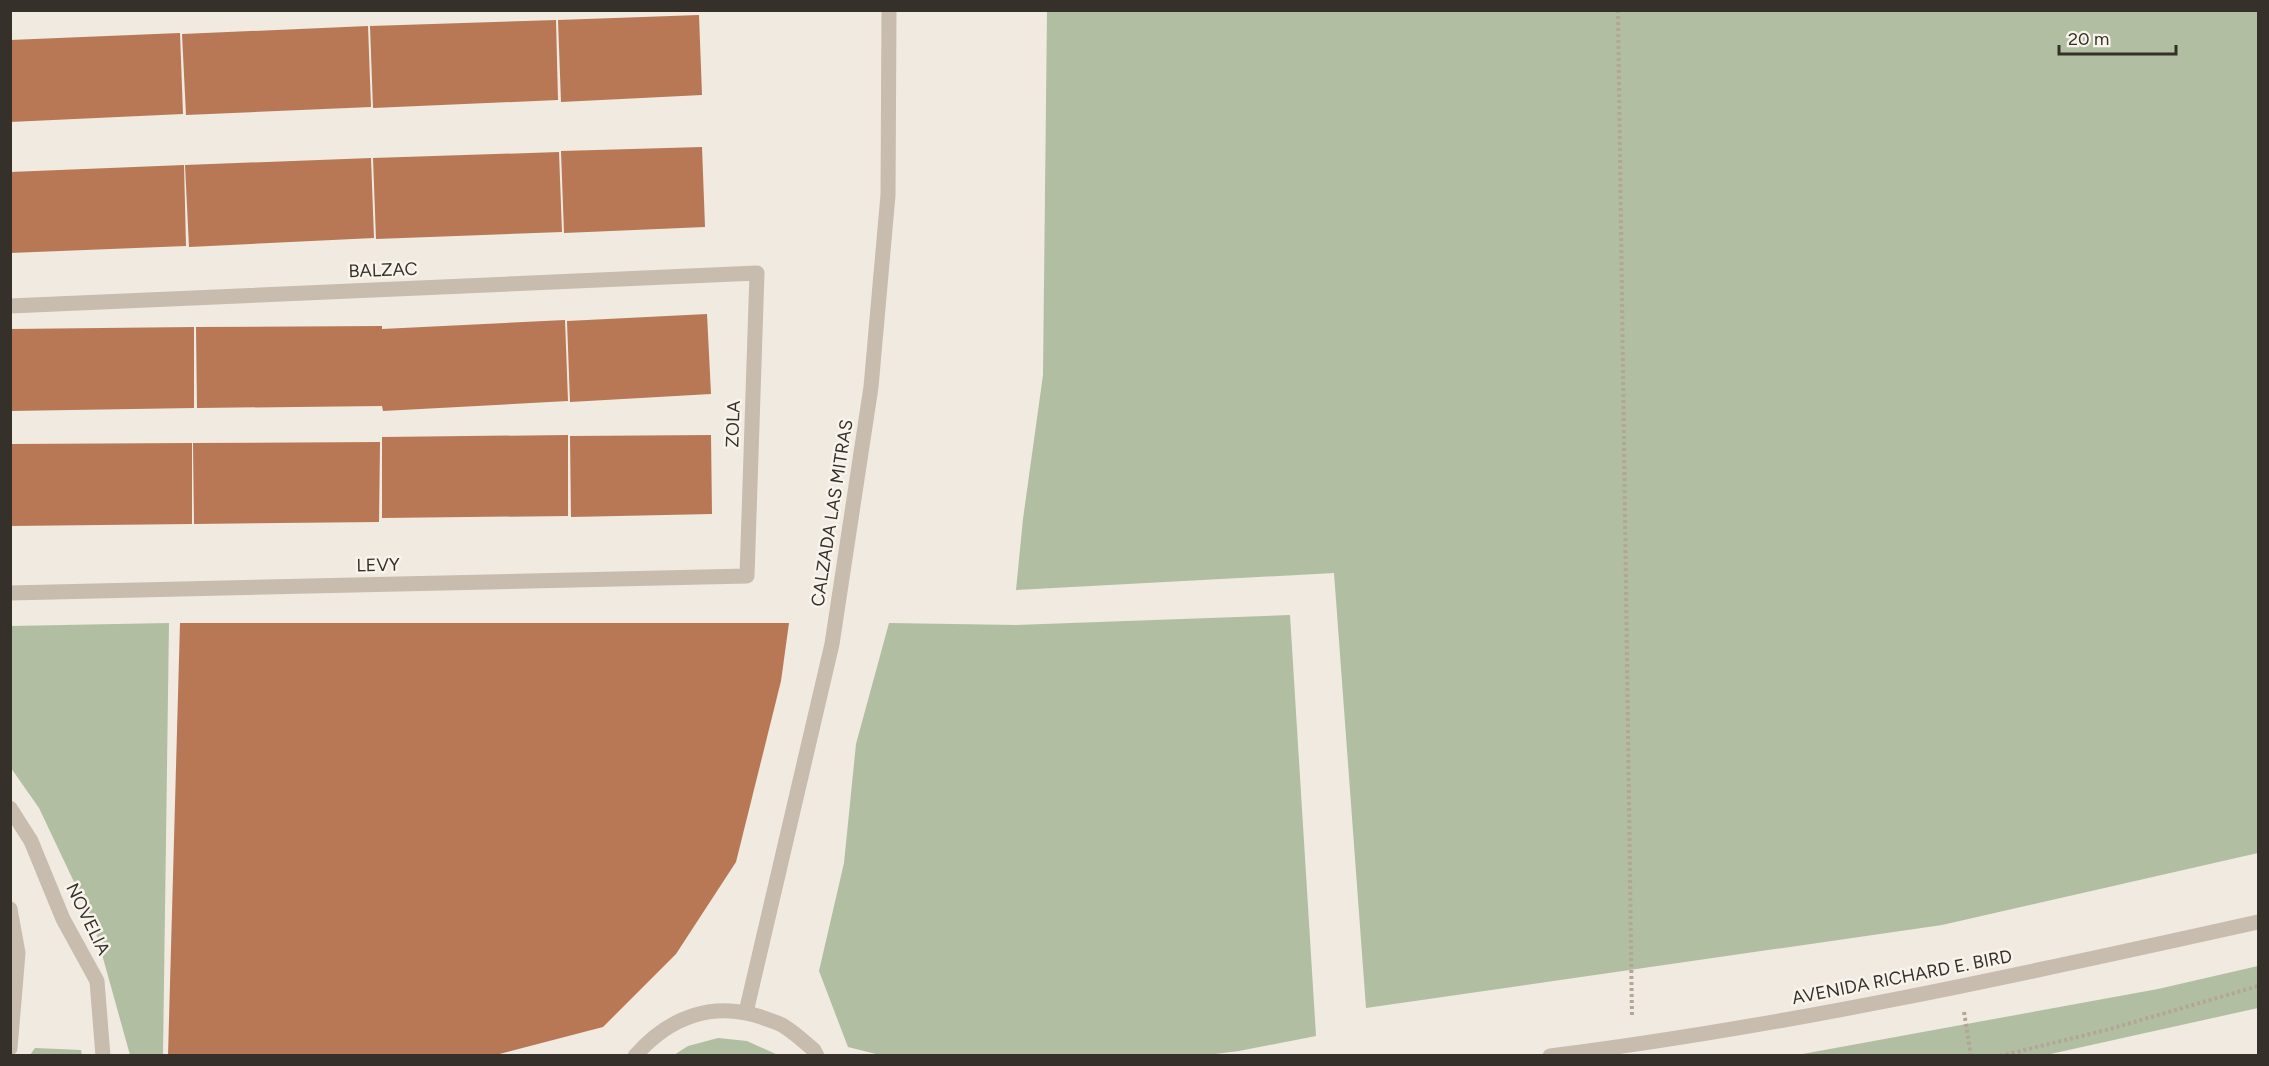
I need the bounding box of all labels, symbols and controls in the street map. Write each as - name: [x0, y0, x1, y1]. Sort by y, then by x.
- scale bar: [2059, 18, 2176, 56]
- text: 20 m: [2068, 28, 2109, 50]
- street label: BALZAC: [348, 258, 418, 282]
- street label: ZOLA: [721, 400, 745, 448]
- street label: CALZADA LAS MITRAS: [806, 418, 858, 608]
- street label: LEVY: [356, 554, 400, 576]
- street label: NOVELIA: [61, 879, 115, 959]
- street label: AVENIDA RICHARD E. BIRD: [1790, 945, 2014, 1009]

